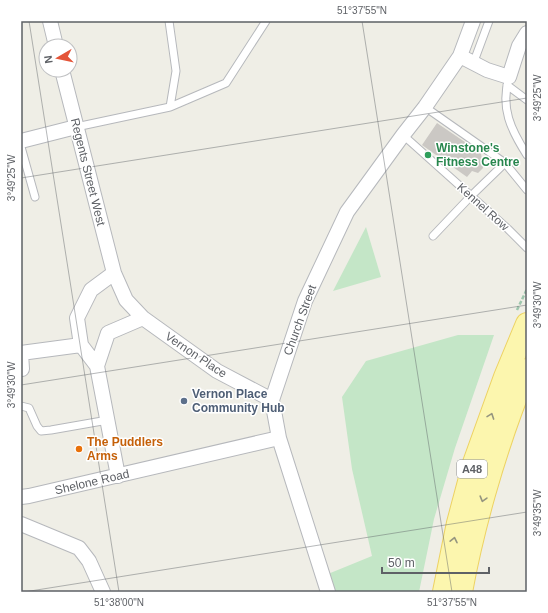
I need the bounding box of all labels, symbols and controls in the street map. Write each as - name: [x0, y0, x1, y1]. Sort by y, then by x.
- text: 51°37'55"N: [337, 5, 387, 16]
- north arrow: [38, 38, 78, 78]
- text: N: [42, 55, 55, 64]
- text: 3°49'25"W: [532, 74, 543, 121]
- street label: Regents Street West: [68, 117, 108, 228]
- place label: Winstone's Fitness Centre: [436, 141, 520, 169]
- marker: Winstone's Fitness Centre: [423, 150, 433, 160]
- text: 3°49'25"W: [6, 154, 17, 201]
- street label: Kennel Row: [454, 180, 512, 234]
- text: 3°49'30"W: [532, 281, 543, 328]
- street label: Church Street: [281, 282, 319, 357]
- street label: Vernon Place: [162, 329, 230, 381]
- text: 3°49'30"W: [6, 361, 17, 408]
- place label: Vernon Place Community Hub: [192, 387, 285, 415]
- marker: Vernon Place Community Hub: [179, 396, 189, 406]
- one-way arrow: [487, 412, 495, 419]
- place label: The Puddlers Arms: [87, 435, 163, 463]
- marker: The Puddlers Arms: [74, 444, 84, 454]
- road number: A48: [457, 460, 487, 478]
- street label: Shelone Road: [53, 467, 131, 497]
- text: 3°49'35"W: [532, 489, 543, 536]
- one-way arrow: [479, 495, 488, 502]
- one-way arrow: [450, 537, 458, 543]
- scale bar: [382, 549, 489, 575]
- text: 50 m: [388, 556, 415, 570]
- text: 51°38'00"N: [94, 597, 144, 608]
- text: 51°37'55"N: [427, 597, 477, 608]

